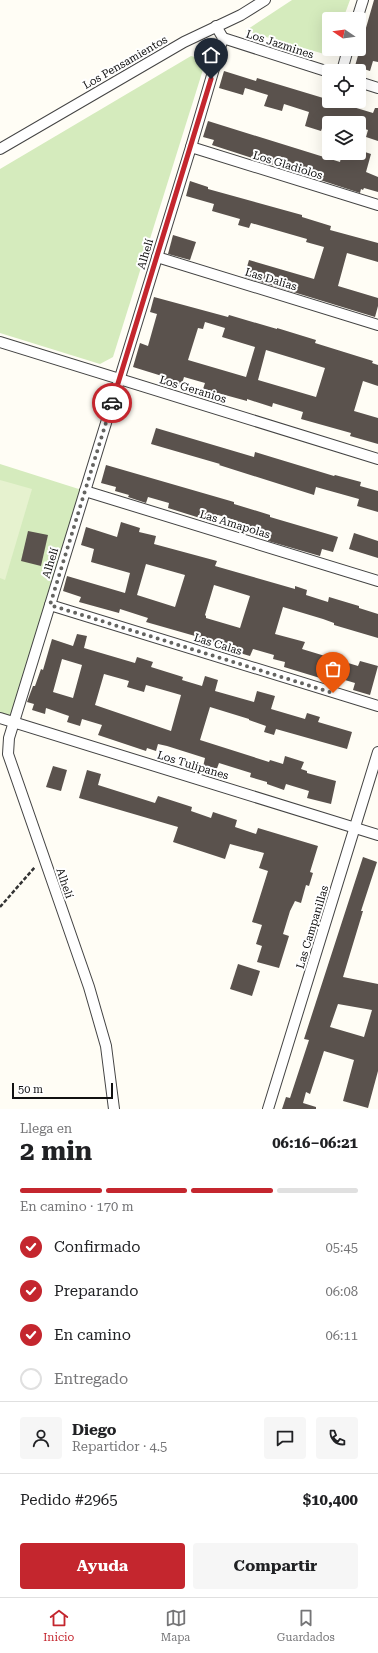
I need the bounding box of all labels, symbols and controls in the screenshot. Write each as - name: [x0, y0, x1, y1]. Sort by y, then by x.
- north arrow: [322, 12, 366, 56]
- map controls: [322, 12, 366, 160]
- street label: Los Jazmines: [244, 27, 315, 62]
- street label: Los Pensamientos: [81, 33, 170, 92]
- pin: [194, 38, 228, 79]
- icon: home: [200, 44, 222, 66]
- button: locate: [322, 64, 366, 108]
- button: layers: [322, 116, 366, 160]
- street label: Los Gladiolos: [251, 149, 324, 182]
- street label: Alhelí: [135, 237, 156, 271]
- street label: Las Dalias: [243, 265, 298, 294]
- street label: Los Geranios: [158, 373, 228, 406]
- courier: [92, 383, 132, 423]
- icon: car: [101, 392, 123, 414]
- street label: Las Amapolas: [198, 508, 272, 541]
- street label: Alhelí: [40, 546, 61, 580]
- street label: Las Calas: [192, 631, 243, 658]
- pin: [316, 652, 350, 693]
- icon: bag: [322, 658, 344, 680]
- street label: Los Tulipanes: [156, 748, 230, 783]
- street label: Alhelí: [53, 866, 76, 900]
- street label: Las Campanillas: [294, 884, 331, 970]
- scale bar: [12, 1081, 113, 1100]
- text: 50 m: [18, 1083, 43, 1096]
- text: Llega en: [20, 1121, 72, 1136]
- text: 06:16–06:21: [272, 1134, 358, 1152]
- text: 2 min: [20, 1136, 92, 1166]
- text: En camino · 170 m: [20, 1199, 134, 1214]
- icon: check: [20, 1236, 42, 1258]
- text: Confirmado: [54, 1238, 141, 1256]
- text: 05:45: [326, 1240, 358, 1255]
- icon: check: [20, 1280, 42, 1302]
- text: Preparando: [54, 1282, 138, 1300]
- text: 06:08: [326, 1284, 358, 1299]
- icon: check: [20, 1324, 42, 1346]
- text: En camino: [54, 1326, 131, 1344]
- text: 06:11: [326, 1328, 358, 1343]
- text: Entregado: [54, 1370, 128, 1388]
- button: person: [20, 1417, 62, 1459]
- button: chat: [264, 1417, 306, 1459]
- button: phone: [316, 1417, 358, 1459]
- text: Diego: [72, 1421, 116, 1439]
- text: Repartidor · 4.5: [72, 1439, 167, 1454]
- text: Pedido #2965: [20, 1491, 118, 1509]
- text: $10,400: [303, 1491, 358, 1509]
- button: Ayuda: [20, 1543, 185, 1589]
- button: Compartir: [193, 1543, 358, 1589]
- tab: Inicio: [43, 1607, 74, 1644]
- tab: Mapa: [161, 1607, 190, 1644]
- tab: Guardados: [277, 1607, 335, 1644]

